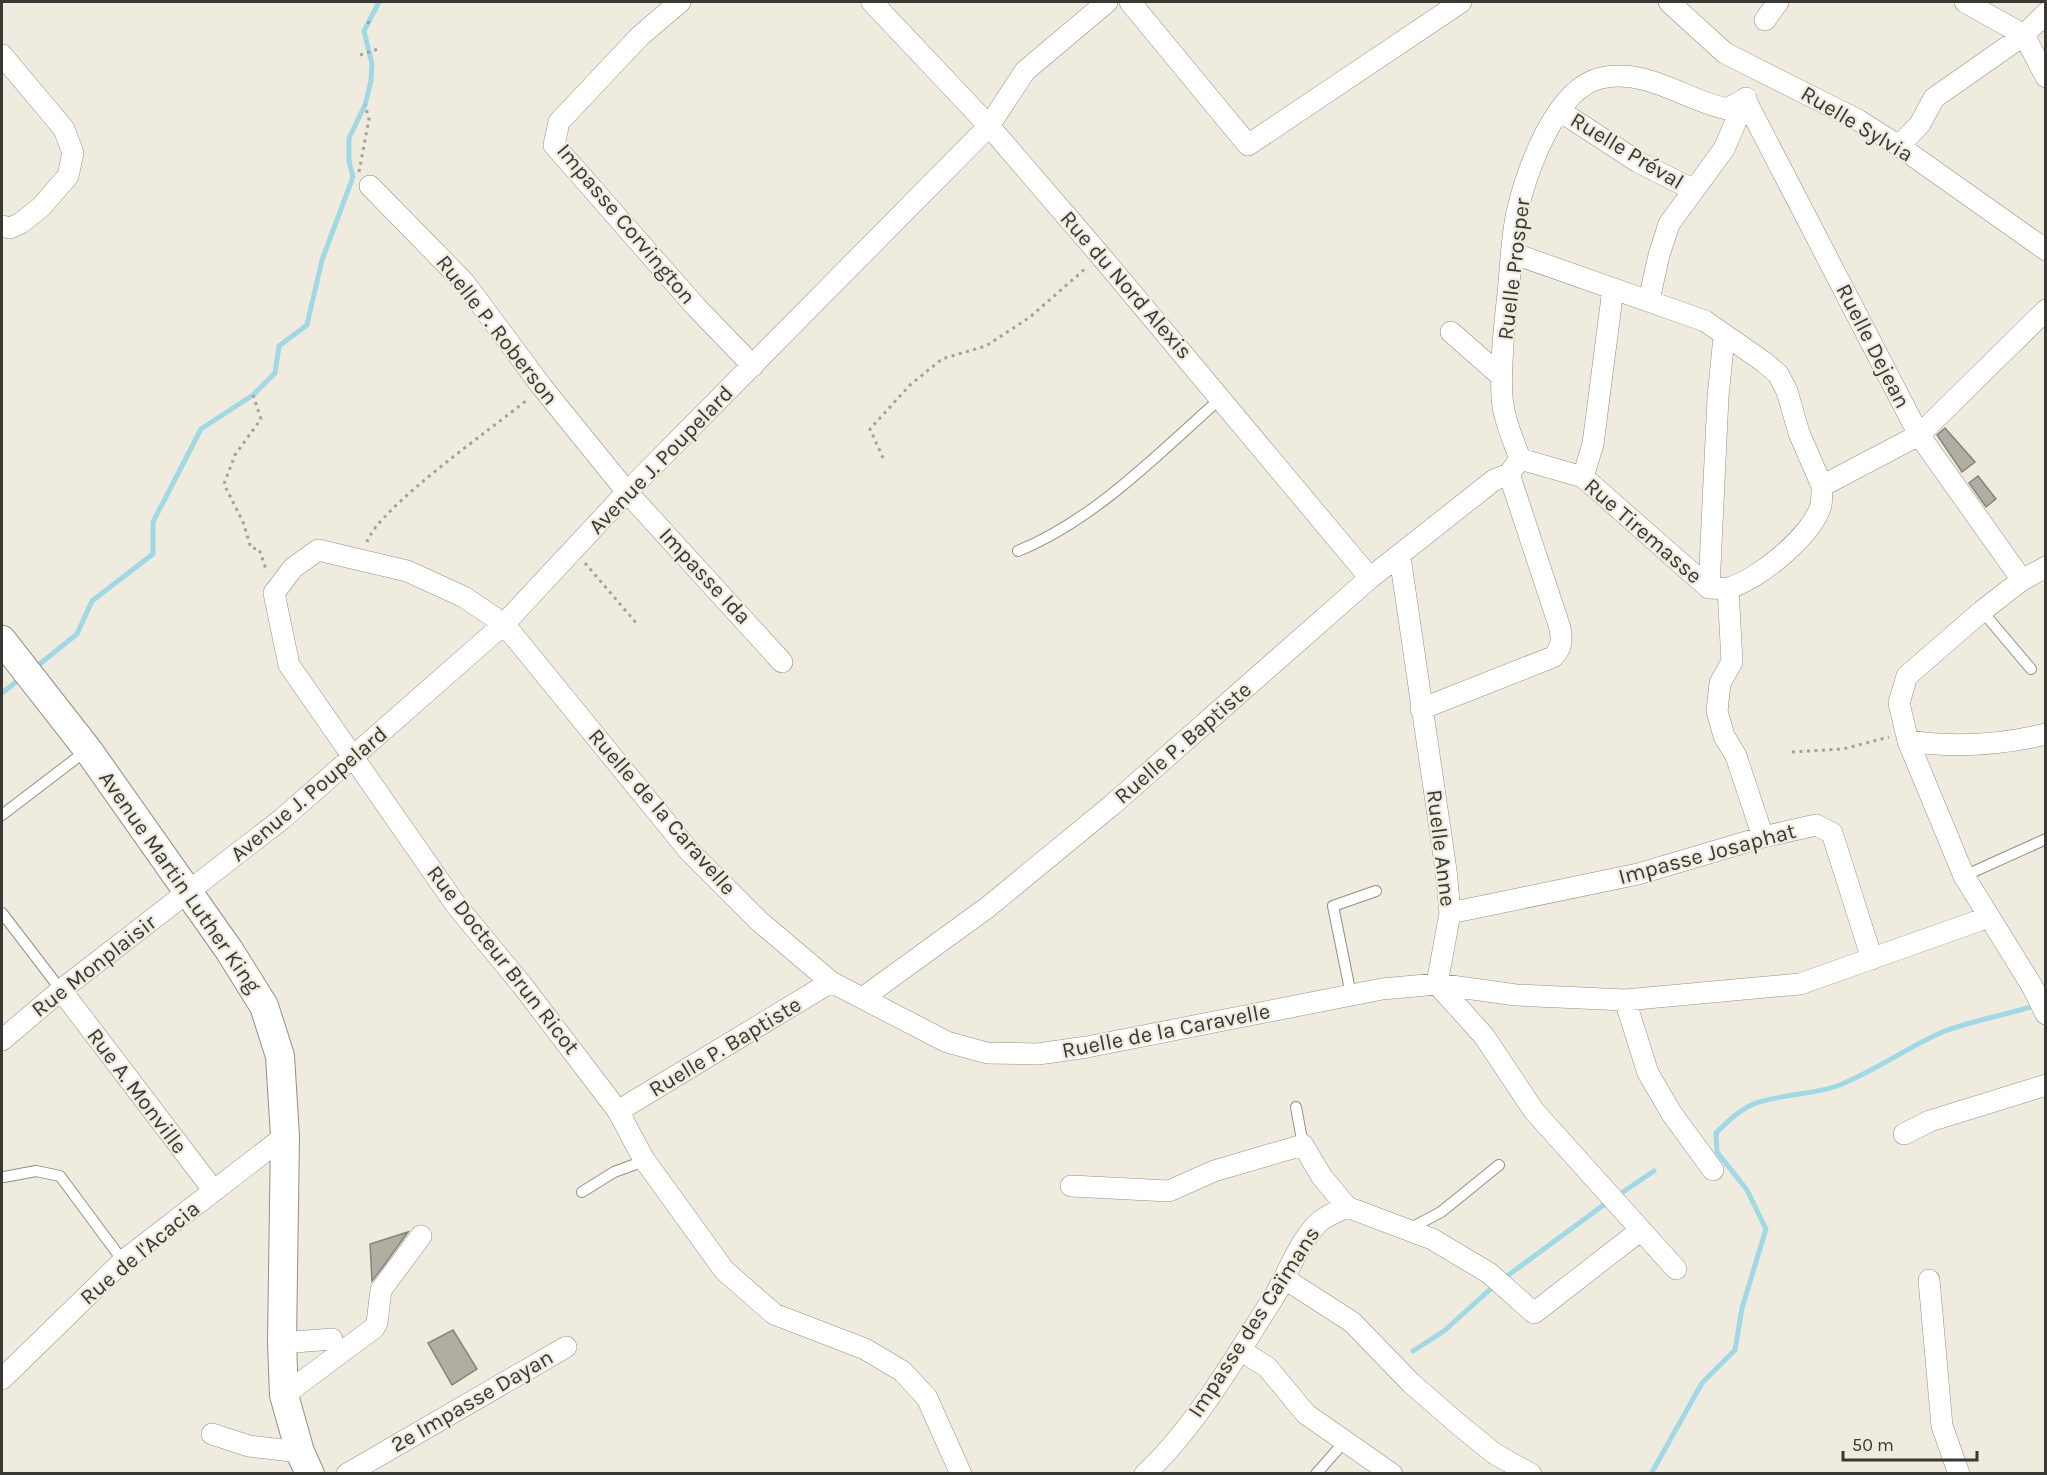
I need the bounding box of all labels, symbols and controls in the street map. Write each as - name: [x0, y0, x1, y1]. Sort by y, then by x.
- street label: Ruelle Sylvia: [1796, 80, 1918, 168]
- street label: Ruelle Préval: [1566, 107, 1688, 195]
- street label: Impasse Corvington: [551, 138, 701, 310]
- street label: Ruelle Prosper: [1492, 197, 1536, 341]
- street label: Rue du Nord Alexis: [1055, 206, 1197, 364]
- street label: Ruelle P. Roberson: [430, 250, 564, 410]
- street label: Ruelle Dejean: [1830, 279, 1916, 413]
- street label: Avenue J. Poupelard: [583, 380, 739, 540]
- street label: Rue Tiremasse: [1579, 473, 1707, 589]
- street label: Impasse Ida: [654, 522, 756, 630]
- street label: Ruelle P. Baptiste: [1109, 676, 1257, 810]
- street label: Avenue J. Poupelard: [225, 721, 393, 867]
- street label: Ruelle de la Caravelle: [583, 724, 741, 900]
- street label: Avenue Martin Luther King: [93, 766, 267, 998]
- street label: Ruelle Anne: [1421, 788, 1461, 908]
- street label: Impasse Josaphat: [1616, 818, 1798, 890]
- street label: Rue Docteur Brun Ricot: [421, 860, 585, 1060]
- street label: Rue Monplaisir: [26, 909, 162, 1023]
- street label: Ruelle P. Baptiste: [644, 991, 806, 1103]
- street label: Ruelle de la Caravelle: [1060, 998, 1272, 1064]
- street label: Rue A. Monville: [81, 1023, 193, 1159]
- street label: Rue de l'Acacia: [75, 1195, 205, 1311]
- street label: Impasse des Caïmans: [1183, 1222, 1325, 1422]
- street label: 2e Impasse Dayan: [386, 1344, 558, 1458]
- scale bar: [1843, 1424, 1976, 1462]
- text: 50 m: [1852, 1434, 1894, 1456]

